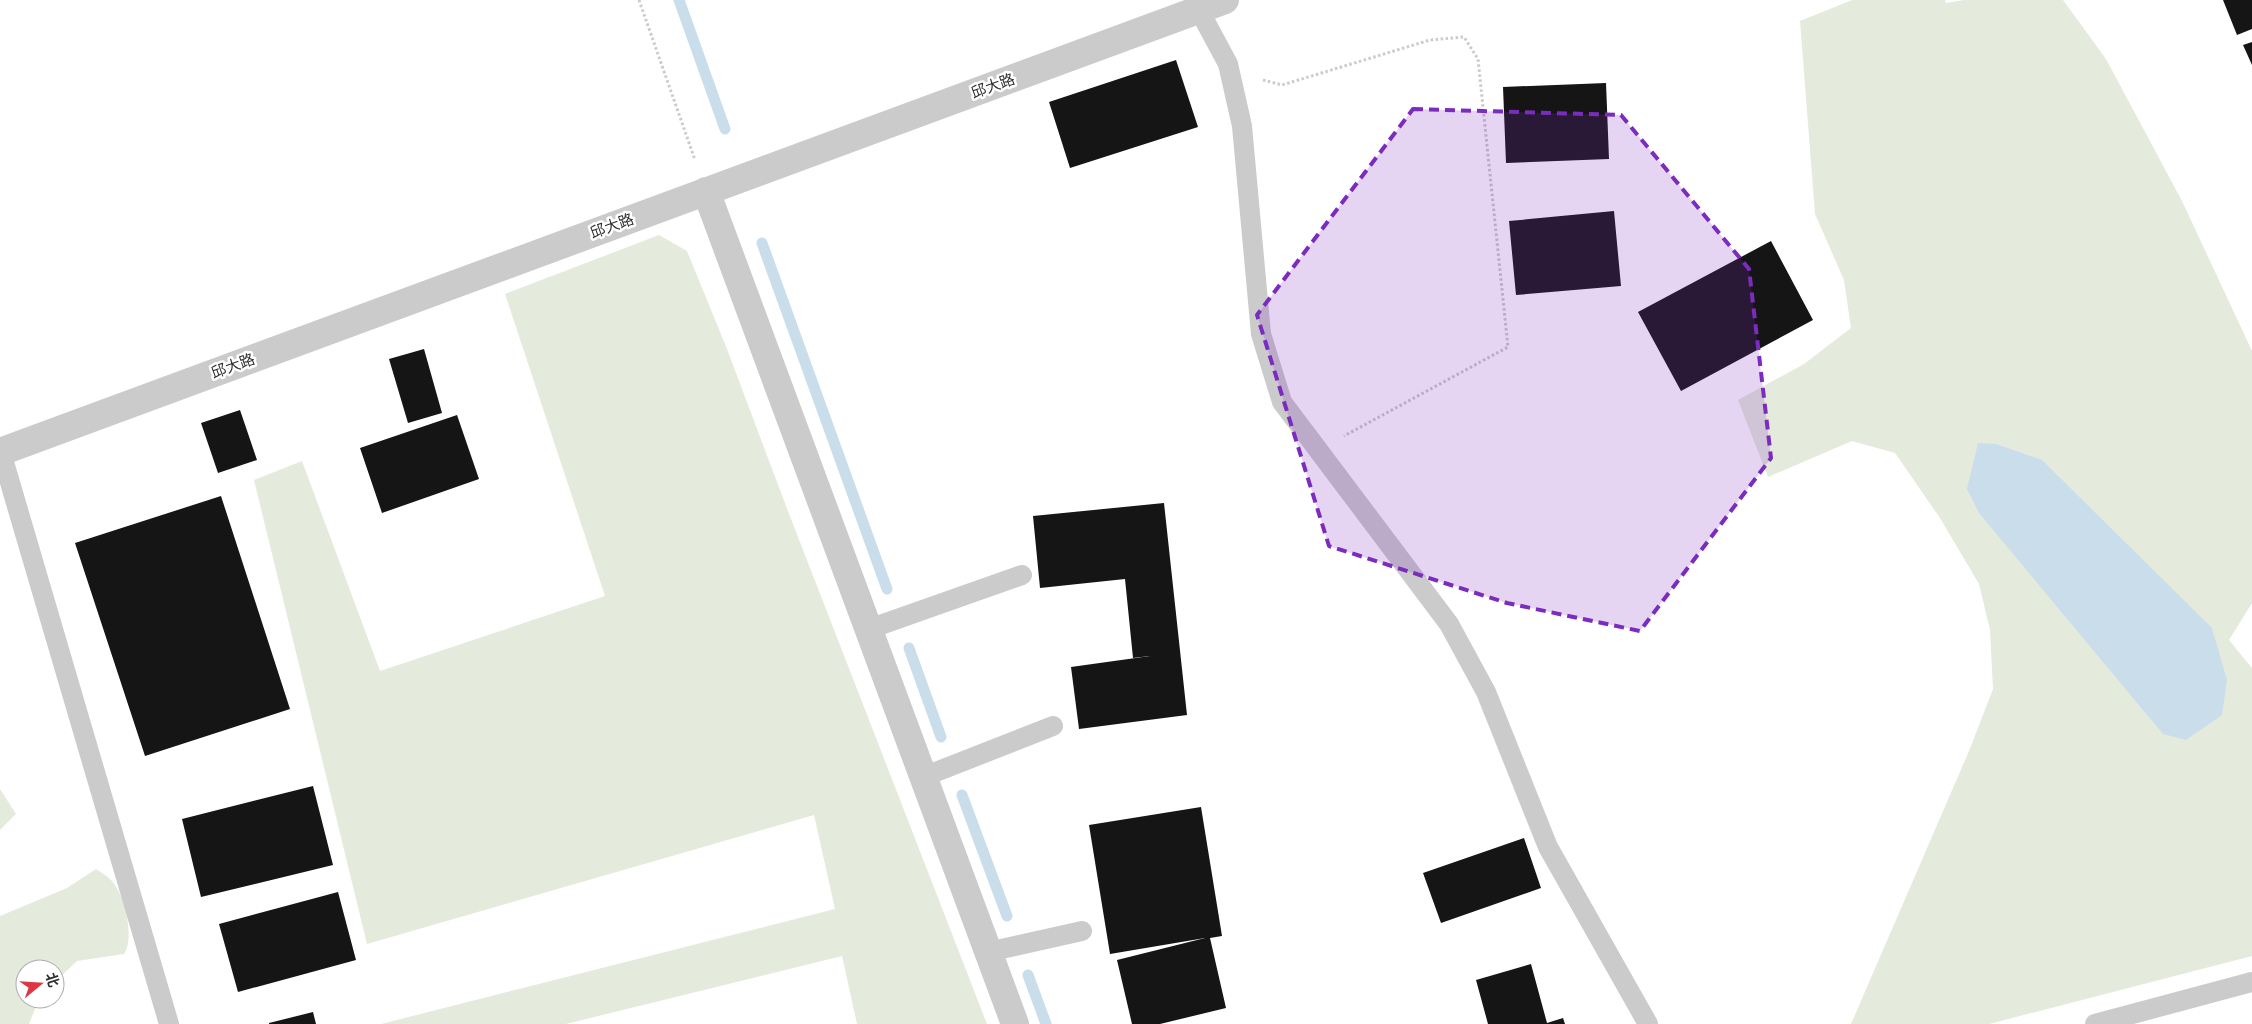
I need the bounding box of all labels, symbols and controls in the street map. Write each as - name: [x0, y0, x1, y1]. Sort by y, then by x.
- street label: 邱大路: [969, 70, 1017, 102]
- street label: 邱大路: [588, 210, 636, 242]
- street label: 邱大路: [209, 350, 257, 382]
- north arrow: [15, 959, 65, 1009]
- text: 北: [42, 971, 62, 989]

